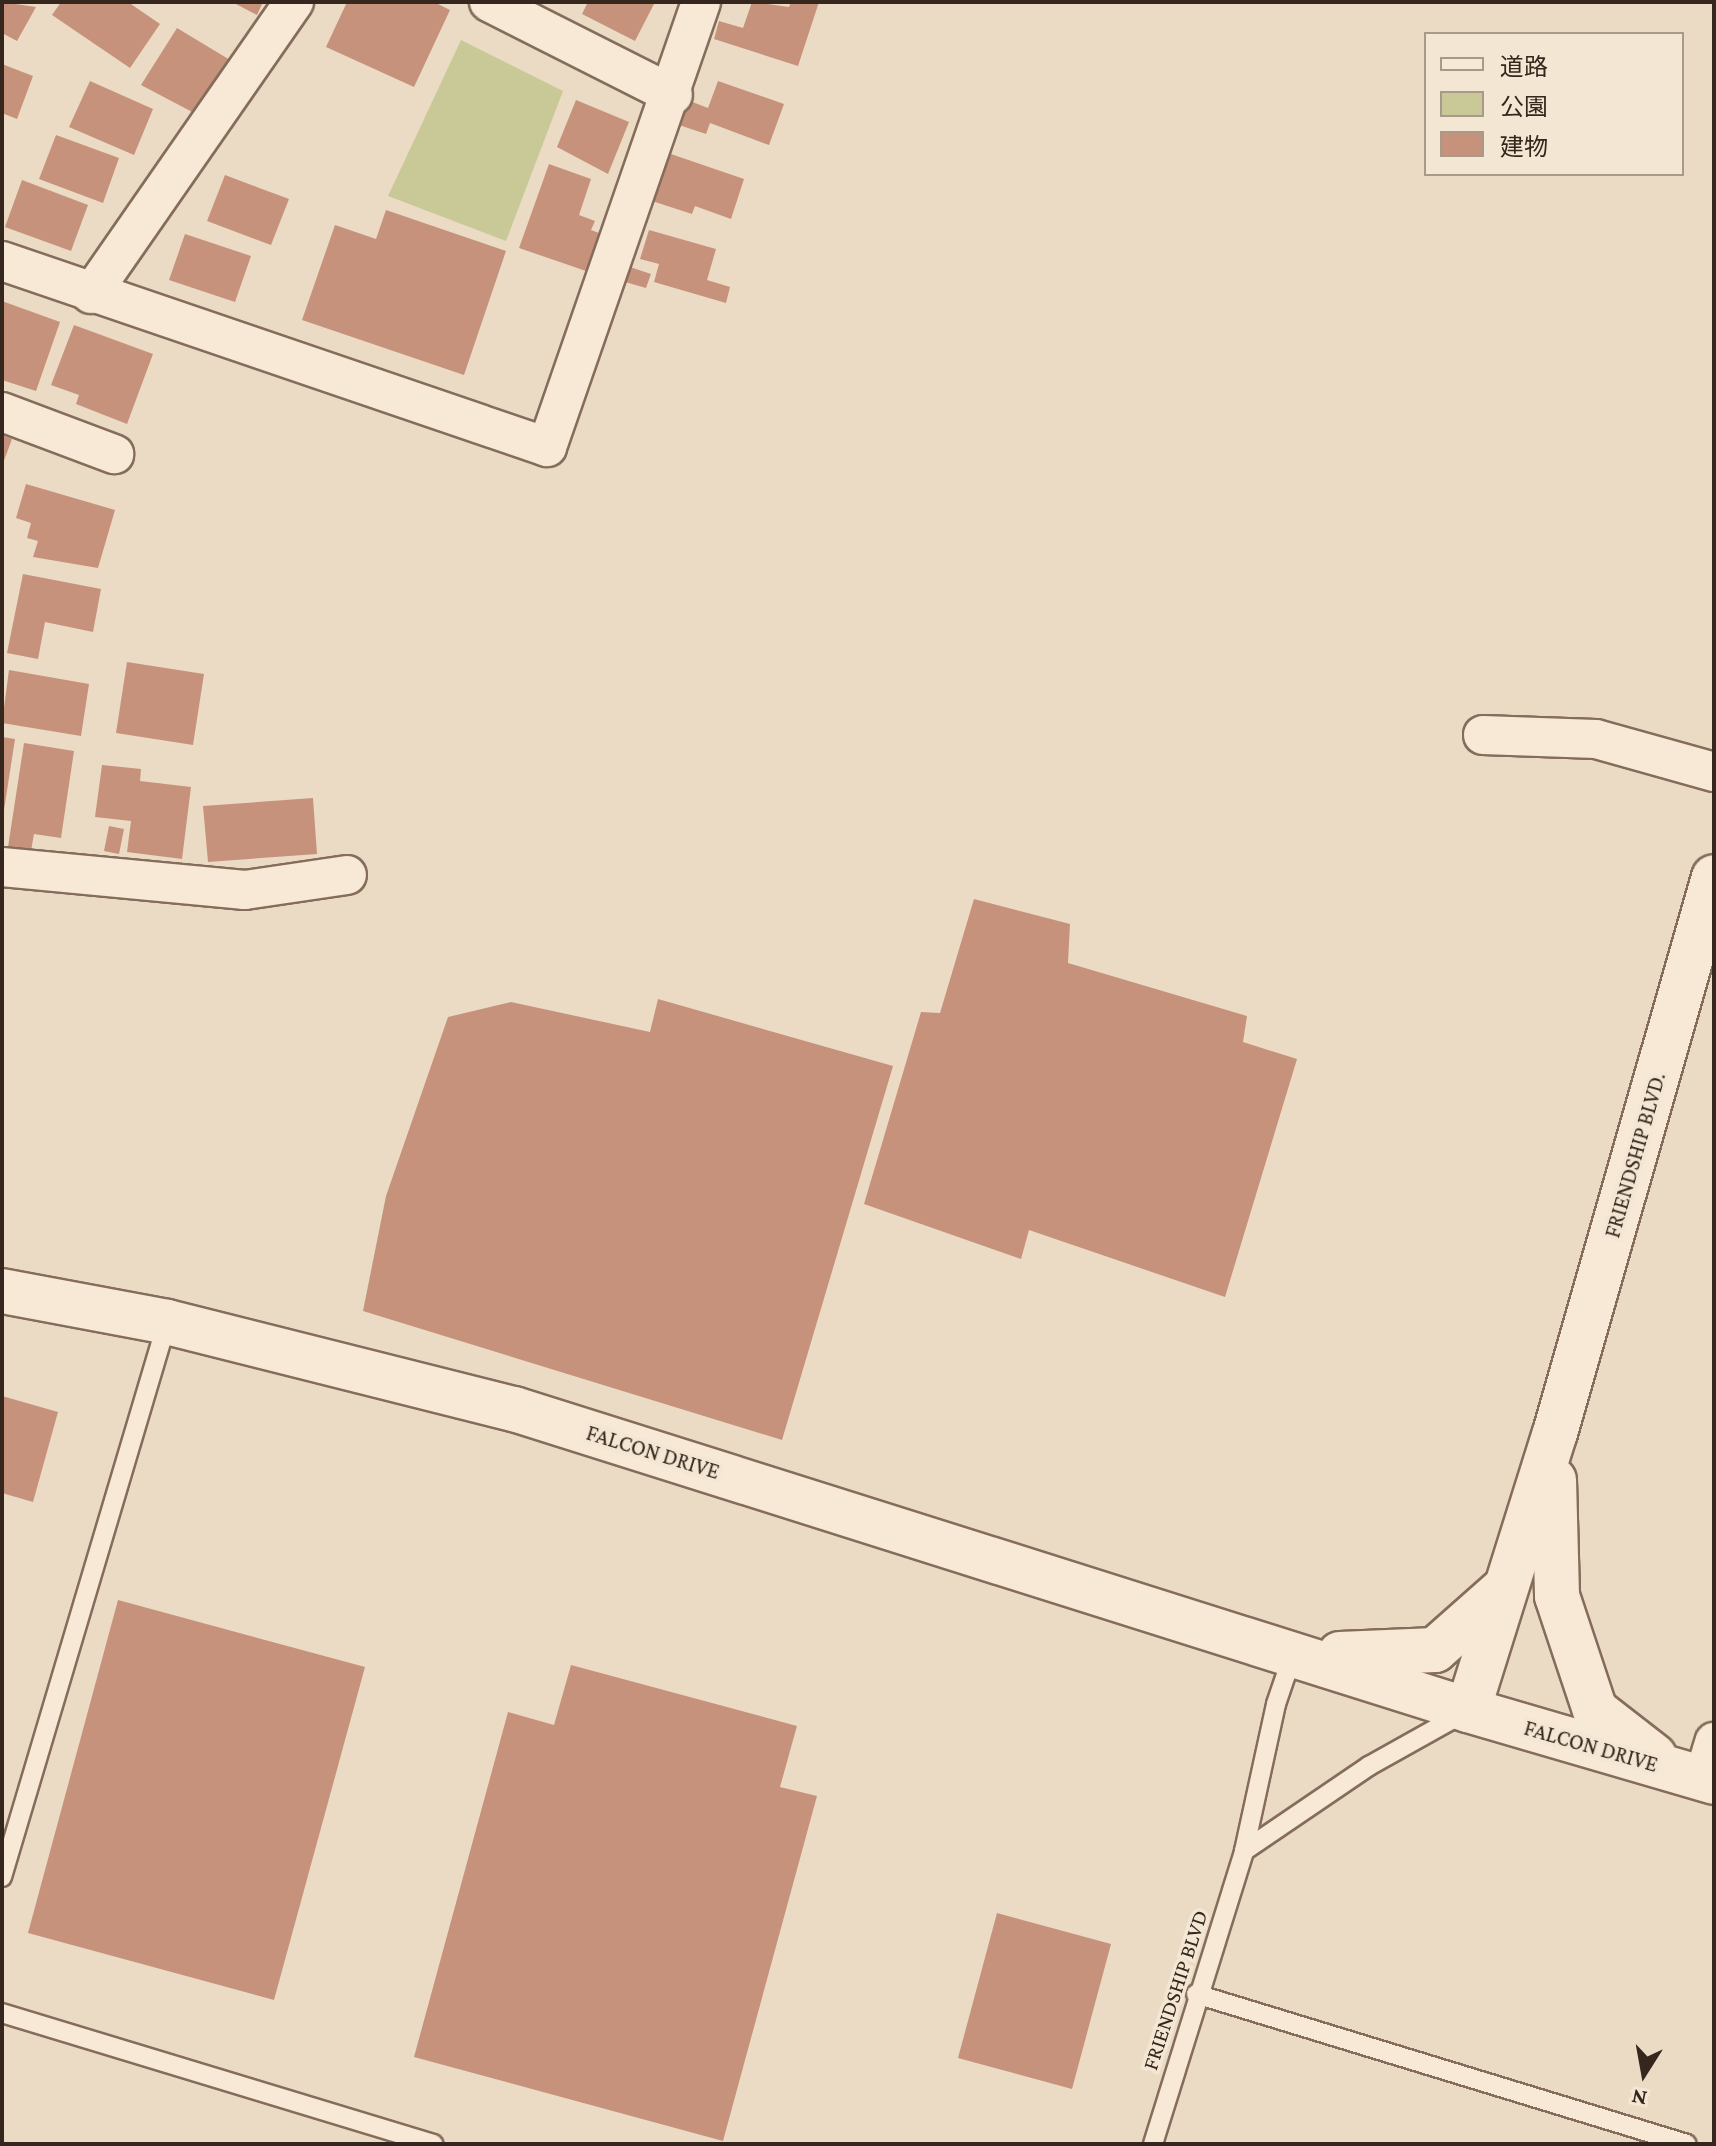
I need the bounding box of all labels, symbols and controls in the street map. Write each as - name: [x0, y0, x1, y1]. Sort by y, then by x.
- legend: [1424, 32, 1684, 176]
- text: 道路: [1500, 53, 1548, 80]
- text: 公園: [1500, 93, 1548, 120]
- text: 建物: [1500, 133, 1548, 160]
- street label: FRIENDSHIP BLVD.: [1599, 1069, 1671, 1241]
- street label: FALCON DRIVE: [583, 1419, 723, 1485]
- street label: FALCON DRIVE: [1521, 1714, 1661, 1778]
- street label: FRIENDSHIP BLVD: [1137, 1907, 1213, 2073]
- north arrow: [1604, 2034, 1684, 2114]
- text: N: [1630, 2084, 1649, 2112]

